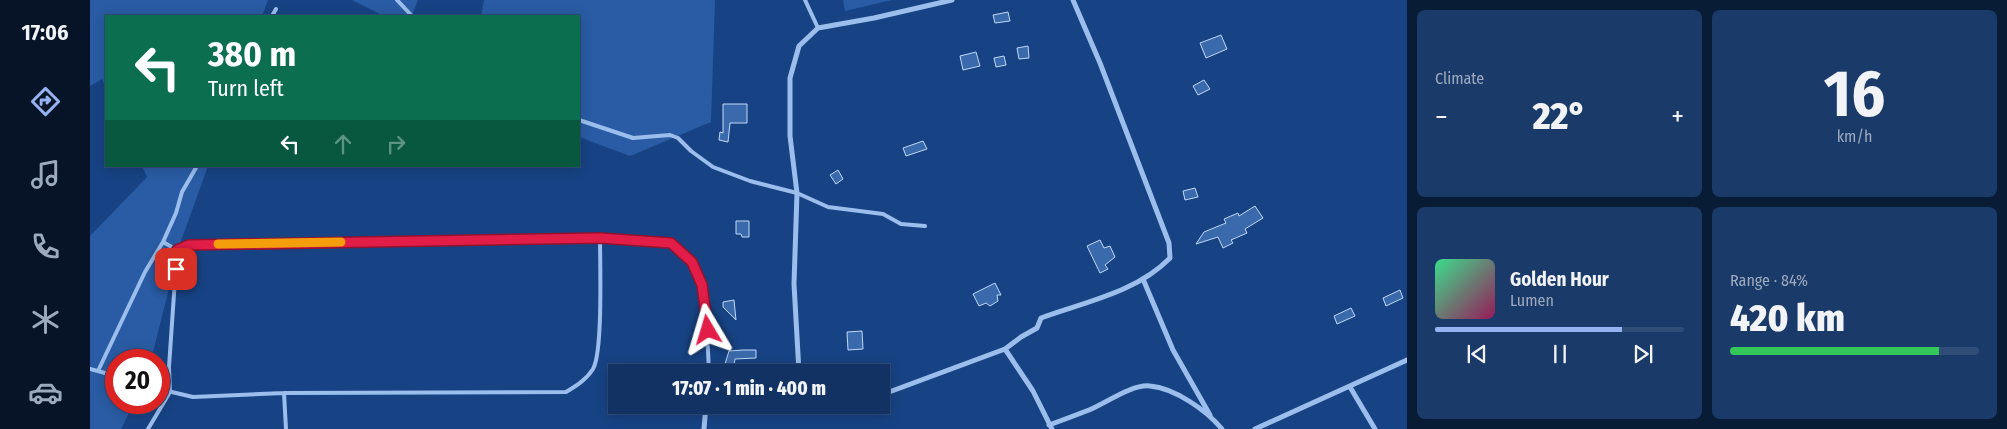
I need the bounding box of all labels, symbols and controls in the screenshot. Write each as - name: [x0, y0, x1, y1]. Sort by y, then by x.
- text: 17:06: [21, 19, 69, 46]
- text: 380 m: [208, 33, 296, 75]
- icon: left: [125, 35, 190, 100]
- text: 16: [1824, 55, 1885, 133]
- text: Climate: [1435, 69, 1484, 88]
- text: Turn left: [208, 75, 284, 102]
- icon: directions: [28, 84, 63, 119]
- text: 22°: [1533, 93, 1586, 139]
- text: −: [1435, 100, 1448, 133]
- text: +: [1671, 100, 1684, 133]
- text: km/h: [1837, 127, 1872, 146]
- icon: left: [276, 130, 304, 158]
- icon: ahead: [329, 130, 357, 158]
- icon: right: [382, 130, 410, 158]
- icon: music: [28, 157, 63, 192]
- icon: phone: [28, 229, 63, 264]
- pin: [155, 248, 197, 290]
- icon: arrive: [162, 255, 190, 283]
- text: Golden Hour: [1510, 268, 1609, 291]
- text: Range · 84%: [1730, 271, 1808, 290]
- text: Lumen: [1510, 291, 1554, 310]
- text: 420 km: [1730, 295, 1845, 341]
- icon: climate: [28, 302, 63, 337]
- position arrow: [681, 303, 733, 355]
- icon: previous: [1463, 340, 1491, 368]
- icon: pause: [1546, 340, 1574, 368]
- icon: next: [1629, 340, 1657, 368]
- speed limit sign: 20: [105, 349, 170, 414]
- icon: car: [28, 375, 63, 410]
- text: 17:07 · 1 min · 400 m: [672, 377, 826, 400]

